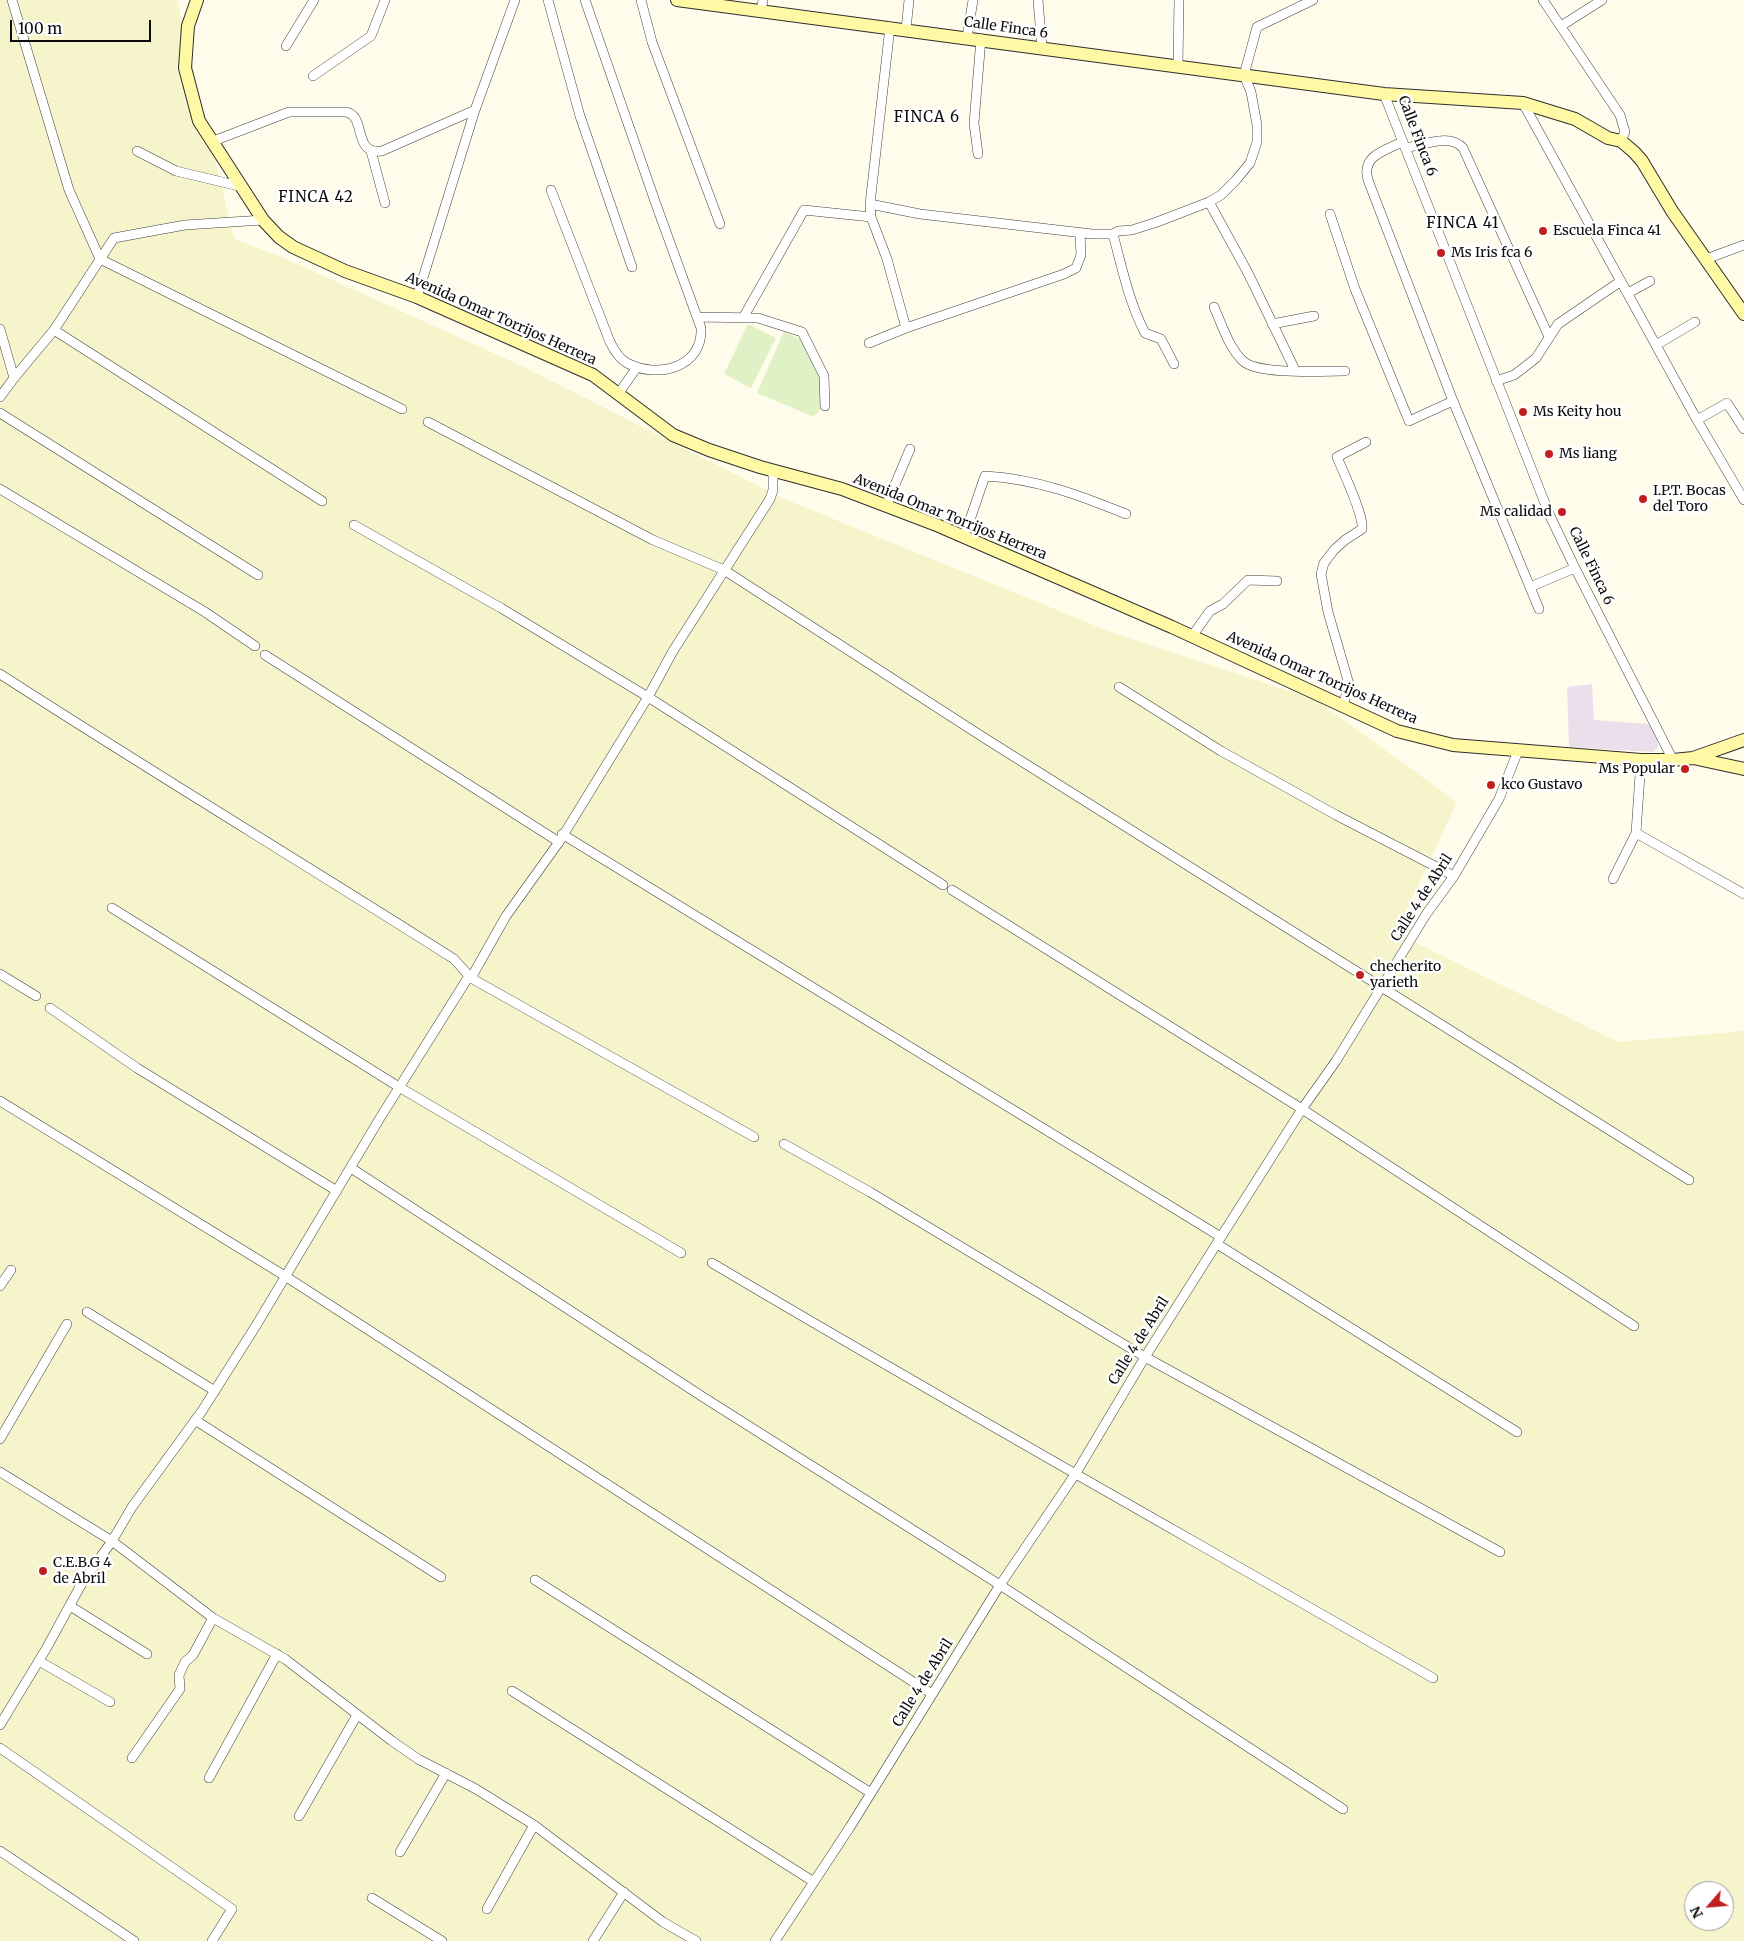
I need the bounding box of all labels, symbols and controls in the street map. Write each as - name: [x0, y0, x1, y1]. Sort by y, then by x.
- scale bar: [12, 10, 154, 42]
- street label: Calle Finca 6: [963, 14, 1049, 42]
- text: 100 m: [18, 19, 62, 38]
- street label: Calle Finca 6: [1394, 93, 1440, 179]
- district label: FINCA 6: [893, 109, 961, 127]
- district label: FINCA 42: [277, 189, 355, 207]
- district label: FINCA 41: [1425, 215, 1501, 233]
- place label: Escuela Finca 41: [1553, 223, 1661, 239]
- marker: Escuela Finca 41: [1537, 225, 1549, 237]
- place label: Ms Iris fca 6: [1451, 245, 1533, 261]
- marker: Ms Iris fca 6: [1435, 247, 1447, 259]
- street label: Avenida Omar Torrijos Herrera: [403, 269, 599, 369]
- place label: Ms Keity hou: [1533, 404, 1622, 420]
- marker: Ms Keity hou: [1517, 406, 1529, 418]
- place label: Ms liang: [1559, 446, 1617, 462]
- marker: Ms liang: [1543, 448, 1555, 460]
- street label: Avenida Omar Torrijos Herrera: [851, 470, 1049, 564]
- place label: I.P.T. Bocas del Toro: [1653, 483, 1726, 516]
- marker: I.P.T. Bocas del Toro: [1637, 493, 1649, 505]
- place label: Ms calidad: [1480, 504, 1552, 520]
- marker: Ms calidad: [1556, 506, 1568, 518]
- street label: Calle Finca 6: [1565, 524, 1617, 608]
- street label: Avenida Omar Torrijos Herrera: [1224, 628, 1420, 728]
- place label: Ms Popular: [1599, 761, 1675, 777]
- marker: Ms Popular: [1679, 763, 1691, 775]
- place label: kco Gustavo: [1501, 777, 1583, 793]
- marker: kco Gustavo: [1485, 779, 1497, 791]
- street label: Calle 4 de Abril: [1388, 851, 1456, 945]
- place label: checherito yarieth: [1370, 959, 1441, 992]
- marker: checherito yarieth: [1354, 969, 1366, 981]
- street label: Calle 4 de Abril: [1105, 1294, 1173, 1388]
- place label: C.E.B.G 4 de Abril: [53, 1555, 112, 1588]
- marker: C.E.B.G 4 de Abril: [37, 1565, 49, 1577]
- street label: Calle 4 de Abril: [889, 1636, 957, 1730]
- north arrow: [1684, 1881, 1734, 1931]
- text: N: [1686, 1903, 1707, 1921]

